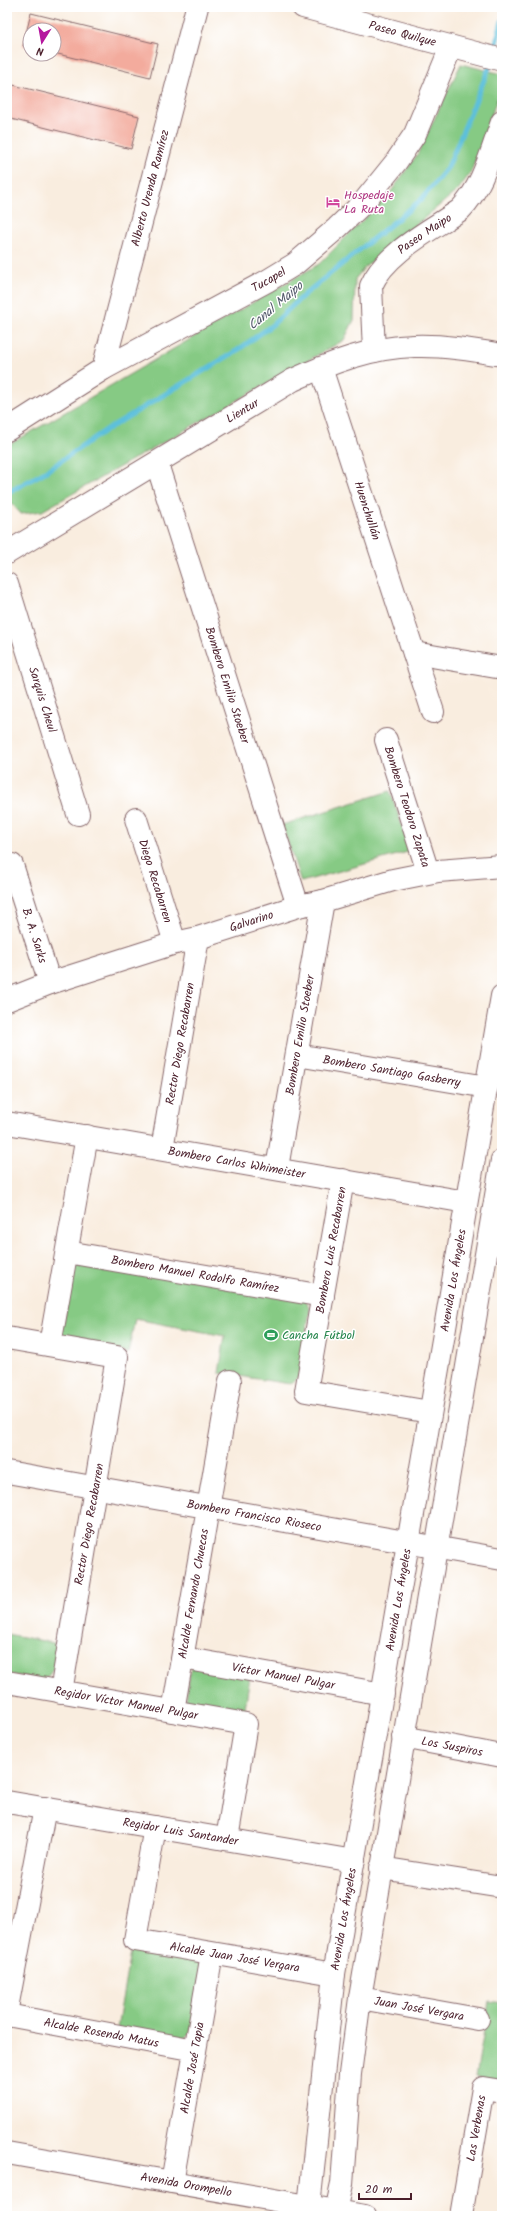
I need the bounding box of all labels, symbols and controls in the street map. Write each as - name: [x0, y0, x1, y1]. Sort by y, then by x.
- street label: Paseo Quilque: [367, 16, 439, 52]
- north arrow: [22, 22, 62, 62]
- text: N: [35, 41, 45, 60]
- street label: Alberto Urenda Ramírez: [126, 128, 175, 249]
- place label: Hospedaje La Ruta: [344, 186, 394, 219]
- hotel icon: Hospedaje La Ruta: [325, 194, 341, 210]
- street label: Paseo Maipo: [393, 209, 456, 259]
- street label: Tucapel: [248, 262, 290, 298]
- water label: Canal Maipo: [244, 276, 309, 336]
- street label: Lientur: [222, 393, 264, 428]
- street label: Huenchullán: [348, 479, 385, 543]
- street label: Bombero Emilio Stoeber: [199, 624, 255, 747]
- street label: Sarquis Cheul: [23, 664, 61, 735]
- street label: Bombero Teodoro Zapata: [379, 744, 435, 870]
- street label: Diego Recabarren: [133, 837, 177, 926]
- street label: Galvarino: [227, 905, 276, 937]
- street label: B. A. Sarks: [16, 906, 52, 966]
- street label: Bombero Emilio Stoeber: [281, 972, 320, 1097]
- street label: Rector Diego Recabarren: [161, 981, 200, 1106]
- street label: Bombero Santiago Gasberry: [321, 1050, 462, 1092]
- street label: Bombero Carlos Whimeister: [166, 1142, 308, 1184]
- street label: Bombero Luis Recabarren: [311, 1185, 352, 1315]
- street label: Avenida Los Ángeles: [435, 1228, 472, 1333]
- street label: Bombero Manuel Rodolfo Ramírez: [109, 1251, 281, 1298]
- place label: Cancha Fútbol: [282, 1326, 355, 1345]
- sports icon: Cancha Fútbol: [263, 1327, 279, 1343]
- street label: Rector Diego Recabarren: [69, 1462, 110, 1587]
- street label: Bombero Francisco Rioseco: [185, 1495, 323, 1537]
- street label: Alcalde Fernando Chuecas: [173, 1527, 214, 1660]
- street label: Avenida Los Ángeles: [381, 1547, 417, 1653]
- street label: Víctor Manuel Pulgar: [230, 1658, 337, 1695]
- street label: Regidor Víctor Manuel Pulgar: [53, 1681, 201, 1726]
- street label: Los Suspiros: [420, 1732, 484, 1762]
- street label: Regidor Luis Santander: [121, 1813, 241, 1851]
- street label: Avenida Los Ángeles: [326, 1867, 362, 1972]
- street label: Alcalde Juan José Vergara: [168, 1937, 302, 1978]
- street label: Juan José Vergara: [372, 1992, 466, 2026]
- street label: Alcalde Rosendo Matus: [42, 2013, 160, 2053]
- street label: Alcalde José Tapia: [175, 2020, 210, 2115]
- street label: Las Verbenas: [462, 2094, 492, 2163]
- street label: Avenida Orompello: [139, 2168, 233, 2202]
- scale bar: [359, 2175, 411, 2201]
- text: 20 m: [365, 2180, 393, 2199]

